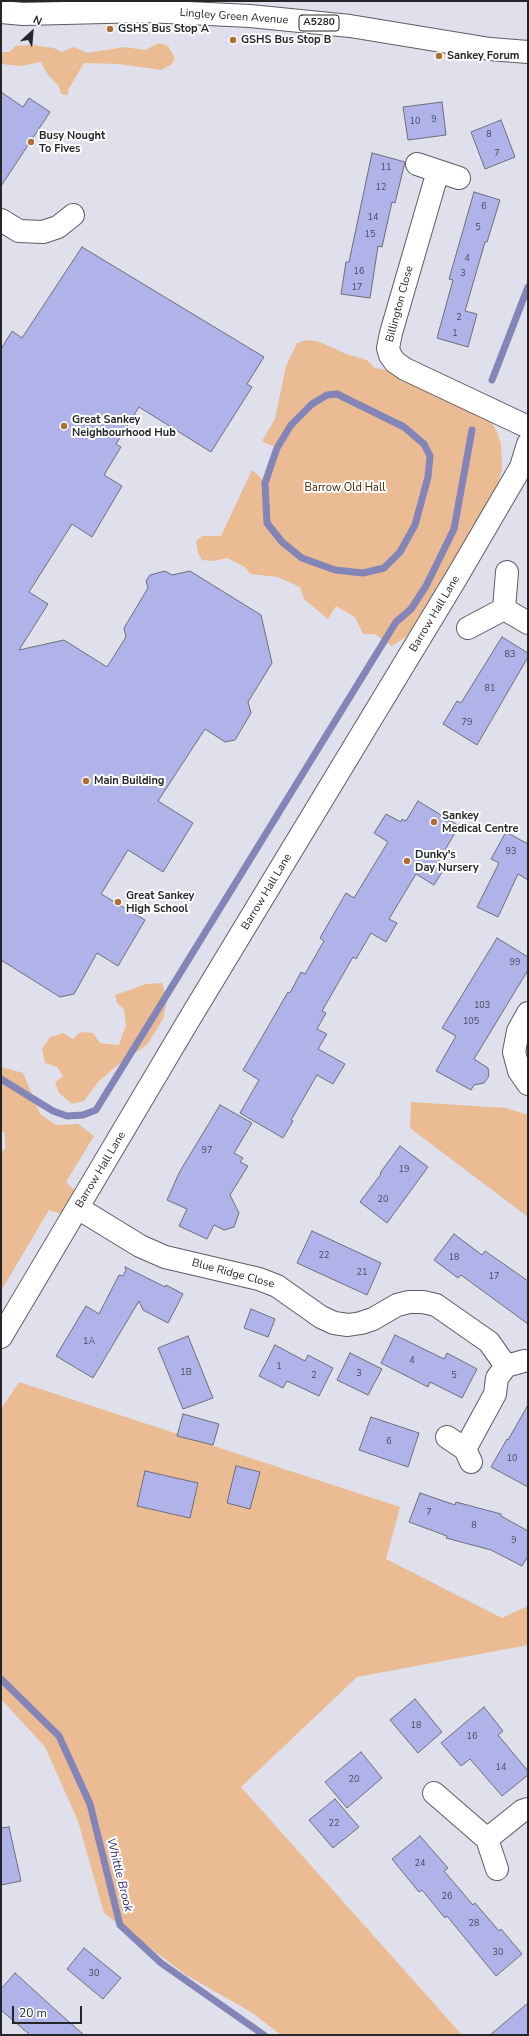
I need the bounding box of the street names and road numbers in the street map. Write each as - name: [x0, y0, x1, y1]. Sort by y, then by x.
- street label: Lingley Green Avenue: [179, 7, 289, 27]
- road number: A5280: [299, 15, 339, 31]
- street label: Billington Close: [383, 264, 417, 344]
- street label: Barrow Hall Lane: [407, 573, 463, 655]
- street label: Barrow Hall Lane: [239, 851, 295, 933]
- street label: Barrow Hall Lane: [73, 1129, 129, 1211]
- street label: Blue Ridge Close: [190, 1257, 276, 1291]

